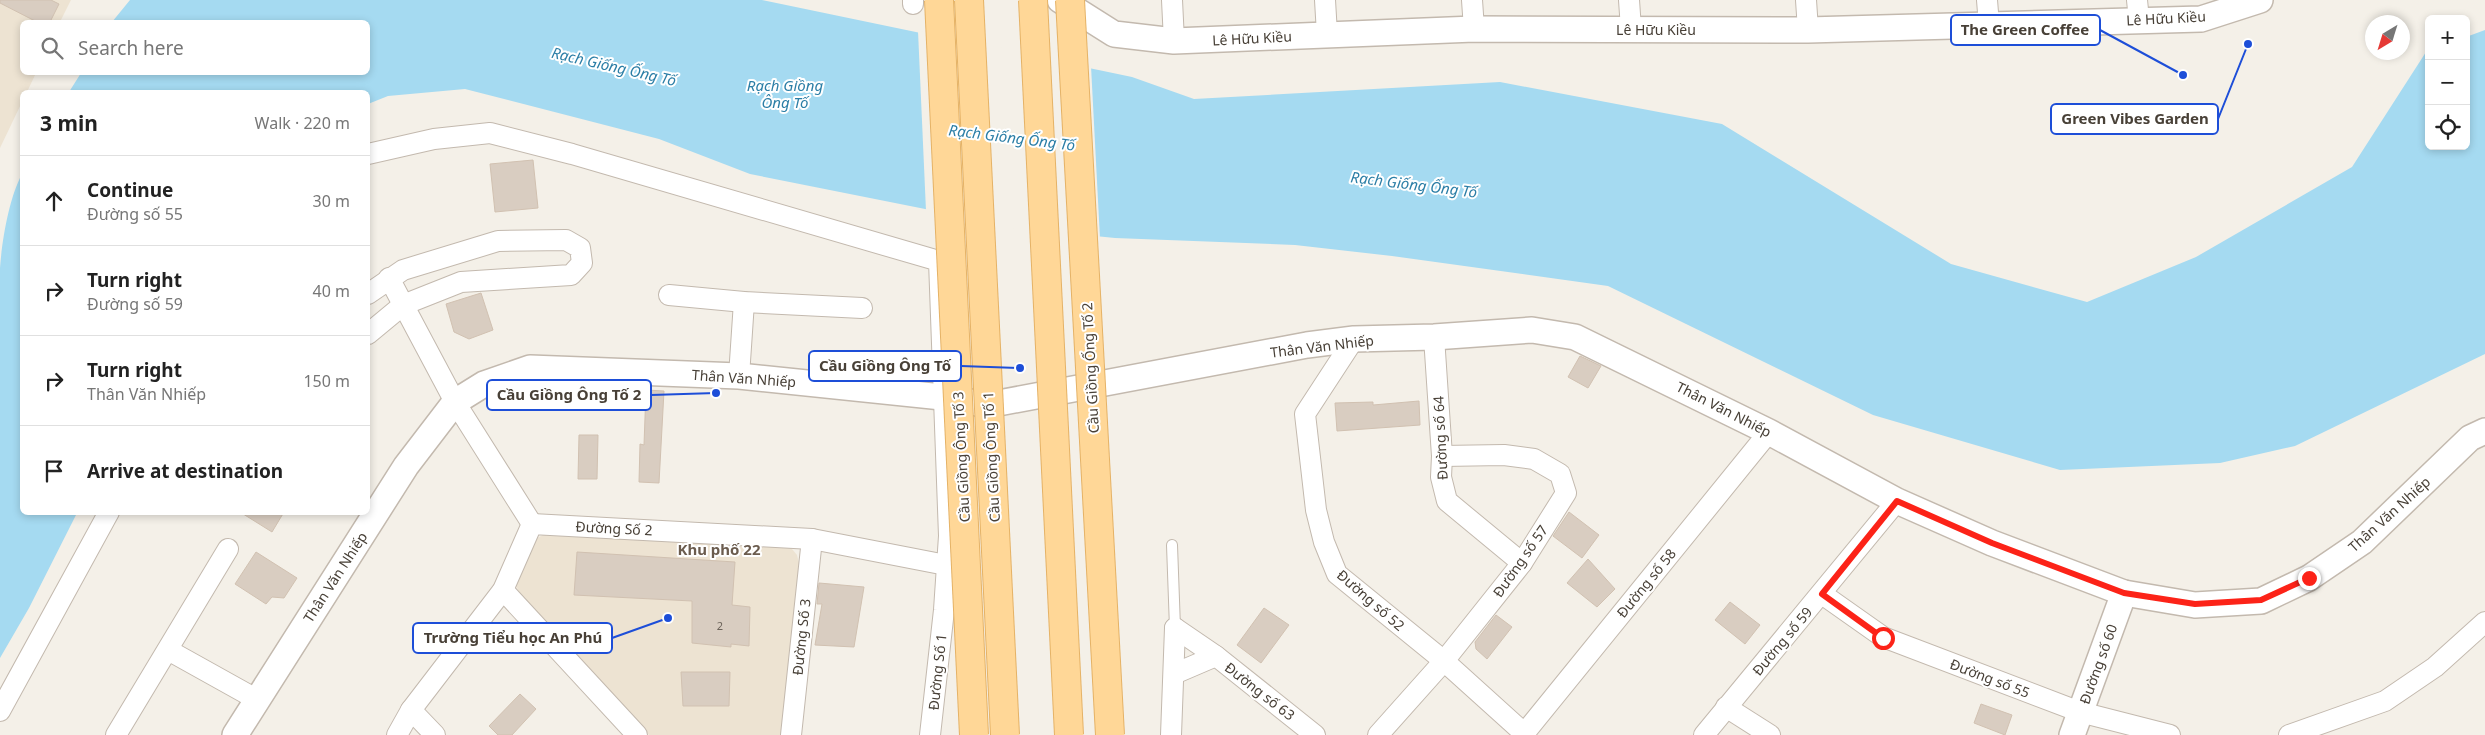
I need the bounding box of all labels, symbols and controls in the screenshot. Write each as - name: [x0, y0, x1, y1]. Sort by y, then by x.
- street label: Lê Hữu Kiều: [2126, 6, 2206, 30]
- callout: The Green Coffee: [1951, 15, 2100, 45]
- north arrow: [2365, 15, 2410, 60]
- map controls: [2425, 15, 2470, 150]
- button: +: [2425, 15, 2470, 60]
- text: The Green Coffee: [1961, 19, 2089, 39]
- search box: [20, 20, 370, 75]
- street label: Lê Hữu Kiều: [1616, 20, 1696, 39]
- street label: Lê Hữu Kiều: [1212, 26, 1292, 50]
- icon: search: [38, 34, 66, 62]
- text: Search here: [78, 35, 184, 61]
- water label: Rạch Giống Ống Tố: [550, 42, 680, 90]
- button: −: [2425, 60, 2470, 105]
- water label: Rạch Giồng Ông Tố: [747, 75, 823, 112]
- callout: Green Vibes Garden: [2051, 104, 2218, 134]
- button: locate: [2425, 105, 2470, 150]
- text: Green Vibes Garden: [2061, 108, 2209, 128]
- text: 3 min: [40, 109, 98, 137]
- text: Walk · 220 m: [255, 112, 350, 134]
- water label: Rạch Giống Ống Tố: [948, 119, 1078, 155]
- water label: Rạch Giống Ống Tố: [1350, 166, 1480, 202]
- text: Continue: [87, 177, 173, 203]
- icon: ahead: [40, 187, 68, 215]
- text: 30 m: [313, 190, 350, 212]
- text: Đường số 55: [87, 203, 183, 225]
- text: Turn right: [87, 267, 182, 293]
- icon: right: [40, 277, 68, 305]
- text: 40 m: [313, 280, 350, 302]
- text: Đường số 59: [87, 293, 183, 315]
- street label: Cầu Giồng Ống Tố 2: [1077, 302, 1103, 434]
- street label: Thân Văn Nhiếp: [1269, 330, 1375, 362]
- callout: Cầu Giồng Ông Tố: [809, 351, 961, 381]
- text: Cầu Giồng Ông Tố: [819, 355, 952, 375]
- text: Turn right: [87, 357, 182, 383]
- street label: Thân Văn Nhiếp: [691, 365, 797, 391]
- icon: right: [40, 367, 68, 395]
- text: 150 m: [303, 370, 350, 392]
- street label: Thân Văn Nhiếp: [1673, 377, 1775, 441]
- callout: Cầu Giồng Ông Tố 2: [487, 380, 651, 410]
- text: Thân Văn Nhiếp: [87, 383, 206, 405]
- text: Cầu Giồng Ông Tố 2: [497, 384, 642, 404]
- street label: Cầu Giồng Ông Tố 3: [948, 391, 974, 523]
- street label: Cầu Giồng Ông Tố 1: [978, 391, 1004, 523]
- street label: Đường số 64: [1428, 396, 1452, 480]
- icon: arrive: [40, 457, 68, 485]
- text: Arrive at destination: [87, 458, 283, 484]
- street label: Thân Văn Nhiếp: [2344, 472, 2434, 556]
- street label: Đường Số 2: [575, 516, 653, 540]
- street label: Đường số 57: [1488, 521, 1552, 601]
- street label: Thân Văn Nhiếp: [299, 528, 371, 626]
- district label: Khu phố 22: [677, 539, 761, 559]
- street label: Đường số 58: [1612, 544, 1680, 622]
- street label: Đường số 52: [1333, 565, 1409, 635]
- route end: [2298, 567, 2321, 590]
- street label: Đường Số 3: [788, 598, 814, 676]
- street label: Đường số 59: [1748, 603, 1816, 679]
- house number: 2: [717, 618, 723, 633]
- street label: Đường số 60: [2075, 621, 2121, 707]
- callout: Trường Tiểu học An Phú: [413, 623, 612, 653]
- text: Trường Tiểu học An Phú: [424, 627, 602, 647]
- route start: [1872, 627, 1895, 650]
- street label: Đường Số 1: [924, 633, 950, 711]
- street label: Đường số 55: [1947, 654, 2033, 702]
- street label: Đường số 63: [1221, 658, 1299, 724]

